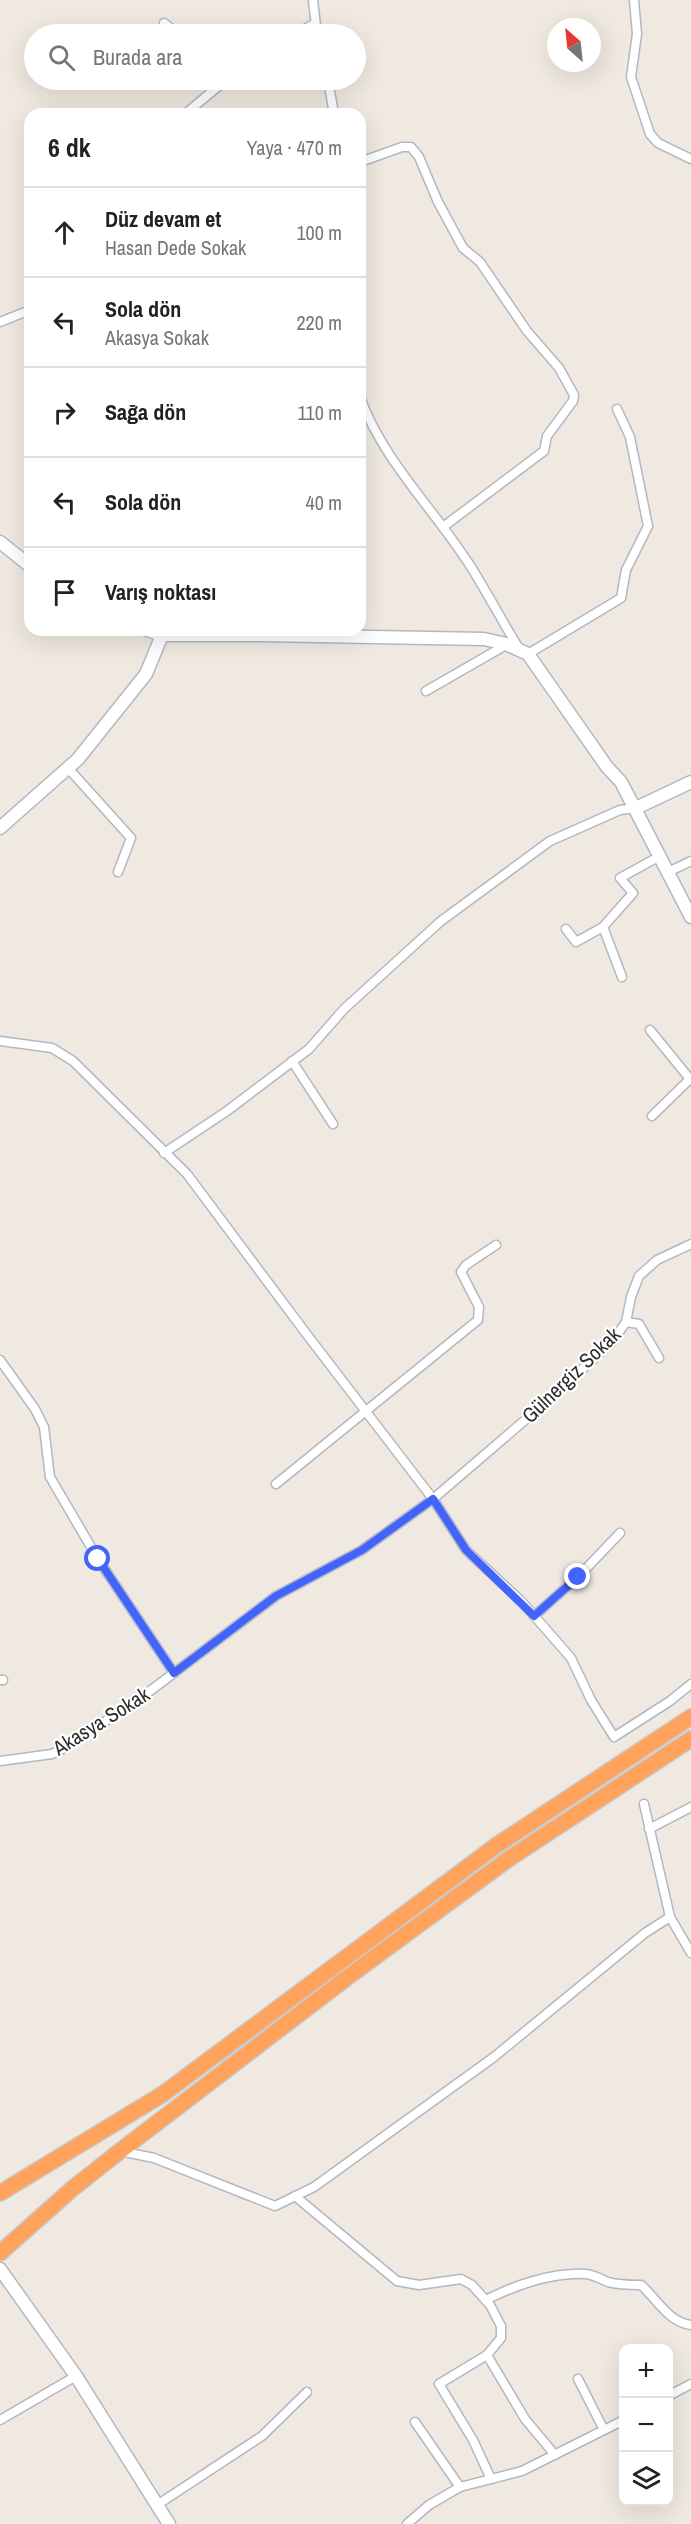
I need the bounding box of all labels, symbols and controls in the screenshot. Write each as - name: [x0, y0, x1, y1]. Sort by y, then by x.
- north arrow: [547, 18, 601, 72]
- search box: [24, 24, 366, 90]
- icon: search: [45, 41, 78, 74]
- text: Burada ara: [93, 42, 182, 72]
- text: 6 dk: [48, 130, 91, 165]
- text: Yaya · 470 m: [247, 134, 342, 161]
- text: Düz devam et: [105, 204, 221, 234]
- icon: ahead: [48, 216, 81, 249]
- text: 100 m: [296, 219, 342, 246]
- text: Hasan Dede Sokak: [105, 234, 246, 261]
- text: Sola dön: [105, 294, 181, 324]
- icon: left: [48, 306, 81, 339]
- text: 220 m: [296, 309, 342, 336]
- text: Akasya Sokak: [105, 324, 209, 351]
- icon: right: [48, 396, 81, 429]
- text: Sağa dön: [105, 397, 186, 427]
- text: 110 m: [298, 399, 342, 426]
- icon: left: [48, 486, 81, 519]
- text: Sola dön: [105, 487, 181, 517]
- text: 40 m: [306, 489, 342, 516]
- icon: arrive: [48, 576, 81, 609]
- text: Varış noktası: [105, 577, 216, 607]
- street label: Gülnergiz Sokak: [515, 1320, 627, 1430]
- route start: [84, 1545, 110, 1571]
- route end: [564, 1563, 590, 1589]
- street label: Akasya Sokak: [46, 1680, 155, 1763]
- map controls: [619, 2344, 673, 2506]
- button: +: [619, 2344, 673, 2398]
- button: −: [619, 2398, 673, 2452]
- button: layers: [619, 2452, 673, 2506]

